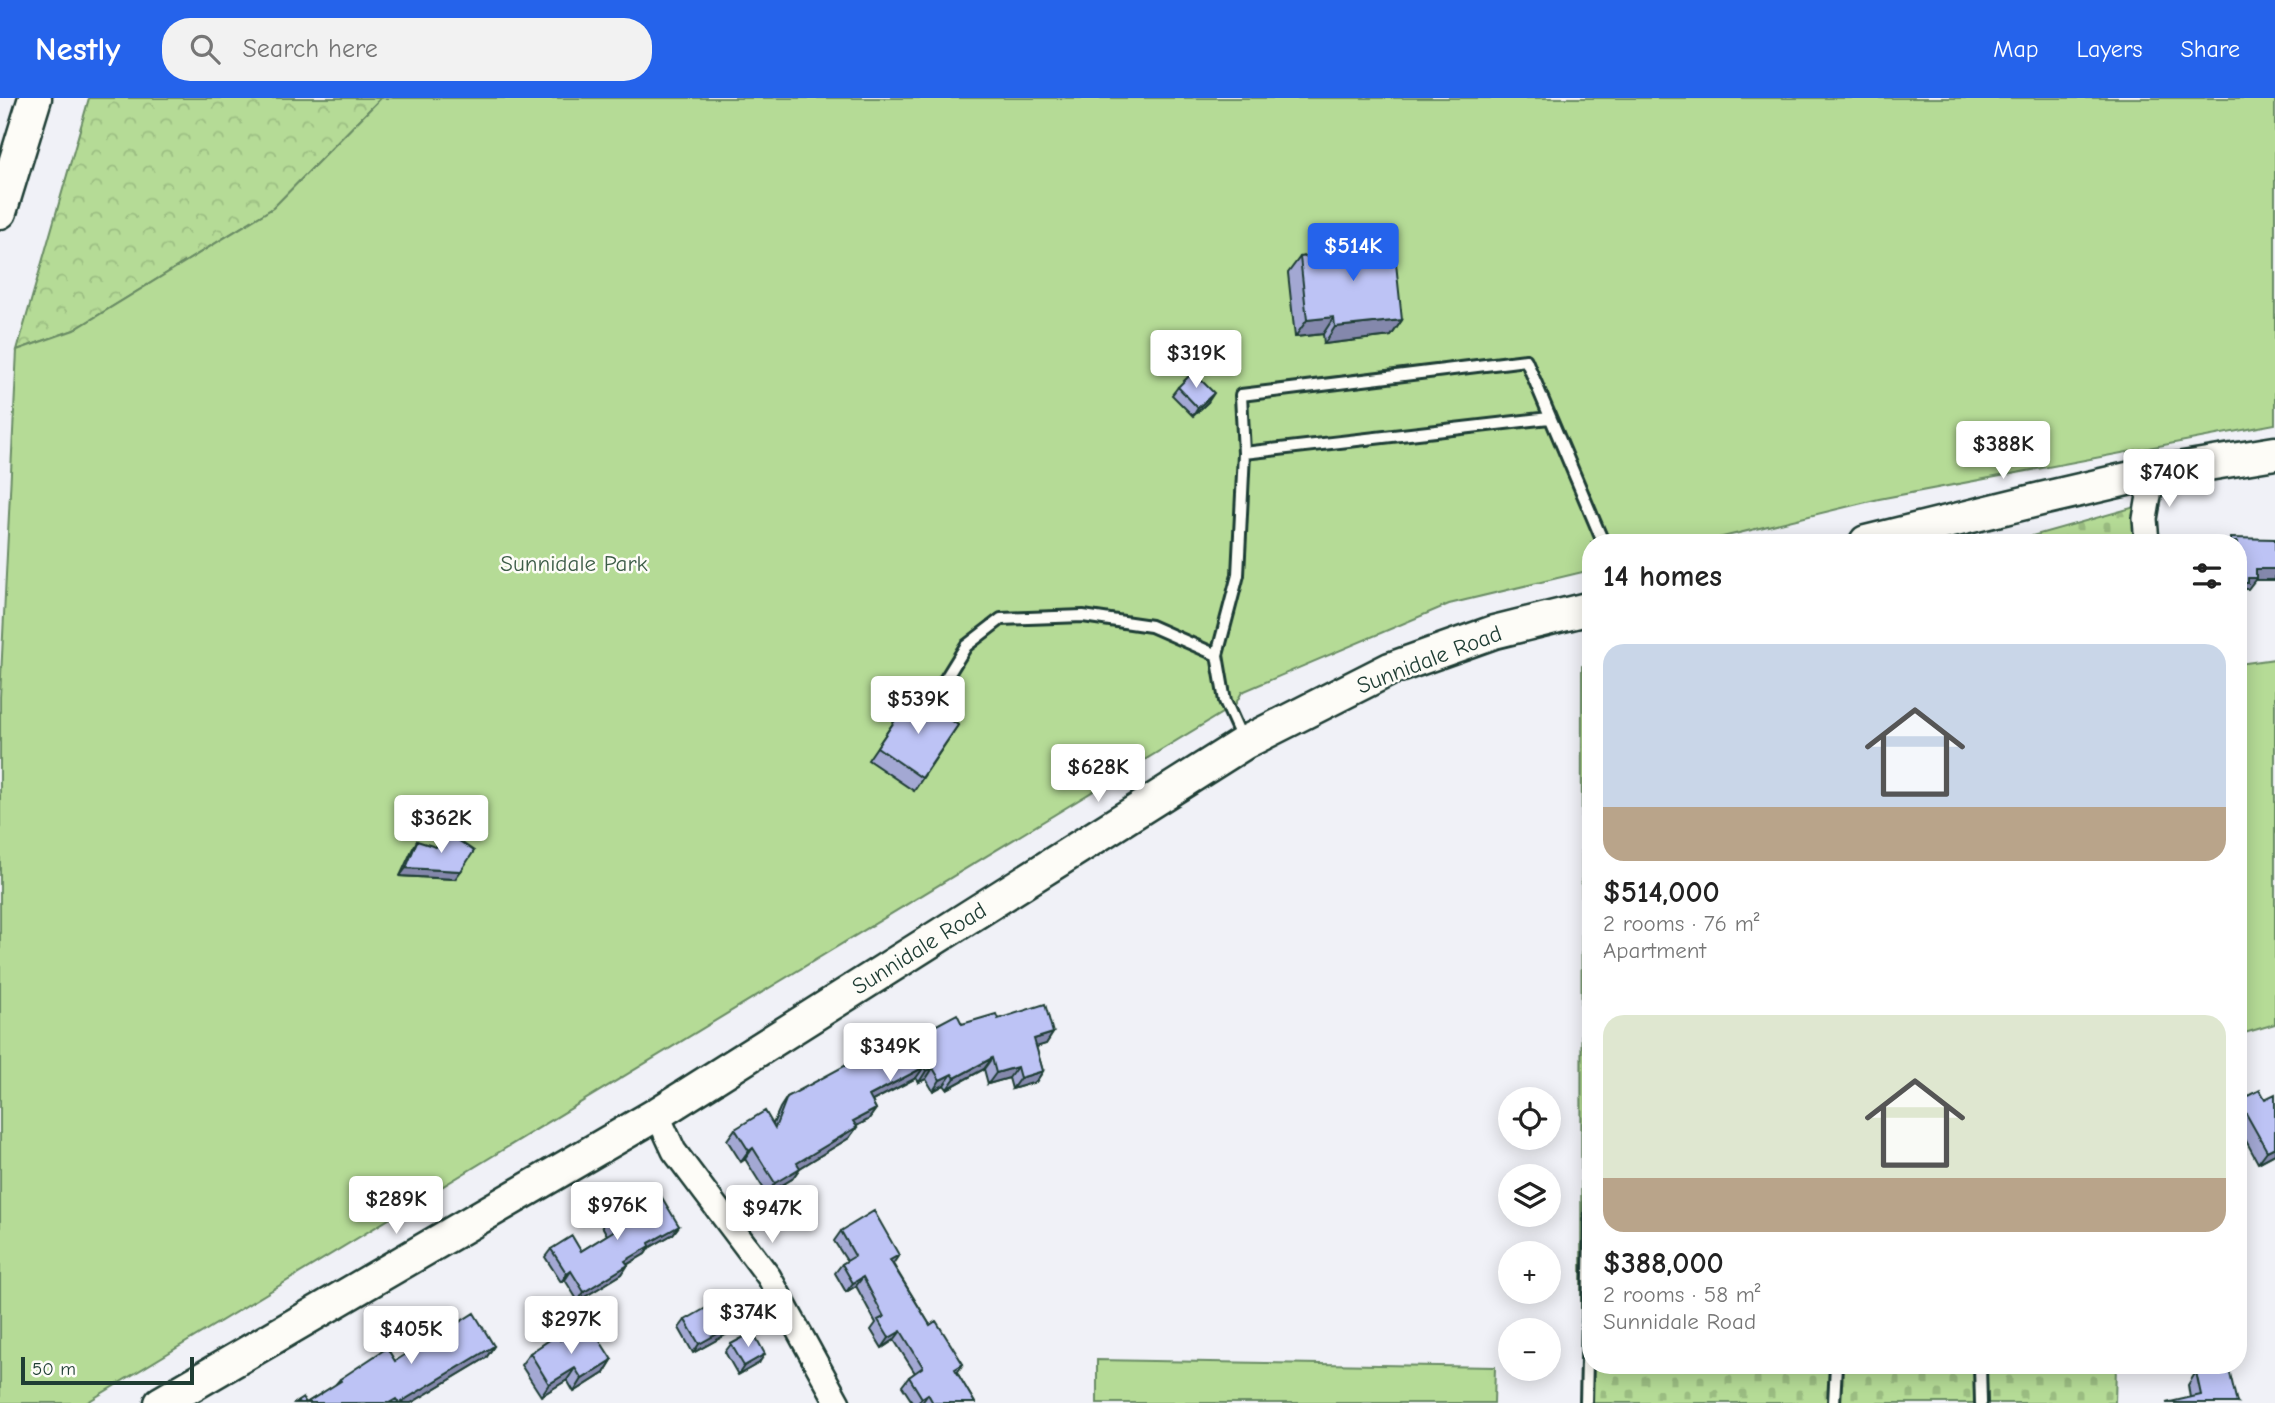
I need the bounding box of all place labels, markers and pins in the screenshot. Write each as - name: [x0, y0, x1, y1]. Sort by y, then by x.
- pin: $514K: [1304, 223, 1402, 283]
- pin: $319K: [1147, 330, 1245, 390]
- pin: $388K: [1954, 422, 2052, 481]
- pin: $740K: [2120, 450, 2218, 509]
- pin: $539K: [869, 676, 967, 736]
- pin: $628K: [1049, 744, 1147, 804]
- pin: $362K: [392, 796, 490, 855]
- pin: $349K: [841, 1024, 939, 1083]
- pin: $289K: [347, 1176, 445, 1236]
- pin: $976K: [568, 1182, 666, 1242]
- pin: $947K: [723, 1186, 821, 1245]
- pin: $374K: [699, 1290, 797, 1349]
- pin: $297K: [522, 1296, 620, 1356]
- pin: $405K: [362, 1306, 460, 1366]

